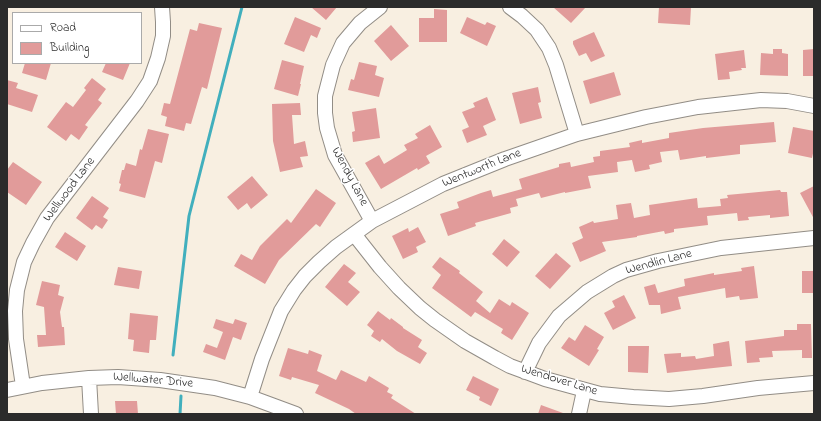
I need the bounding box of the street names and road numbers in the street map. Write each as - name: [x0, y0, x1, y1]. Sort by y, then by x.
- street label: Wendy Lane: [327, 145, 371, 209]
- street label: Wentworth Lane: [440, 146, 524, 192]
- street label: Wellwood Lane: [41, 155, 99, 225]
- street label: Wendlin Lane: [624, 247, 694, 279]
- street label: Wendover Lane: [519, 362, 599, 400]
- street label: Wellwater Drive: [112, 370, 194, 392]

